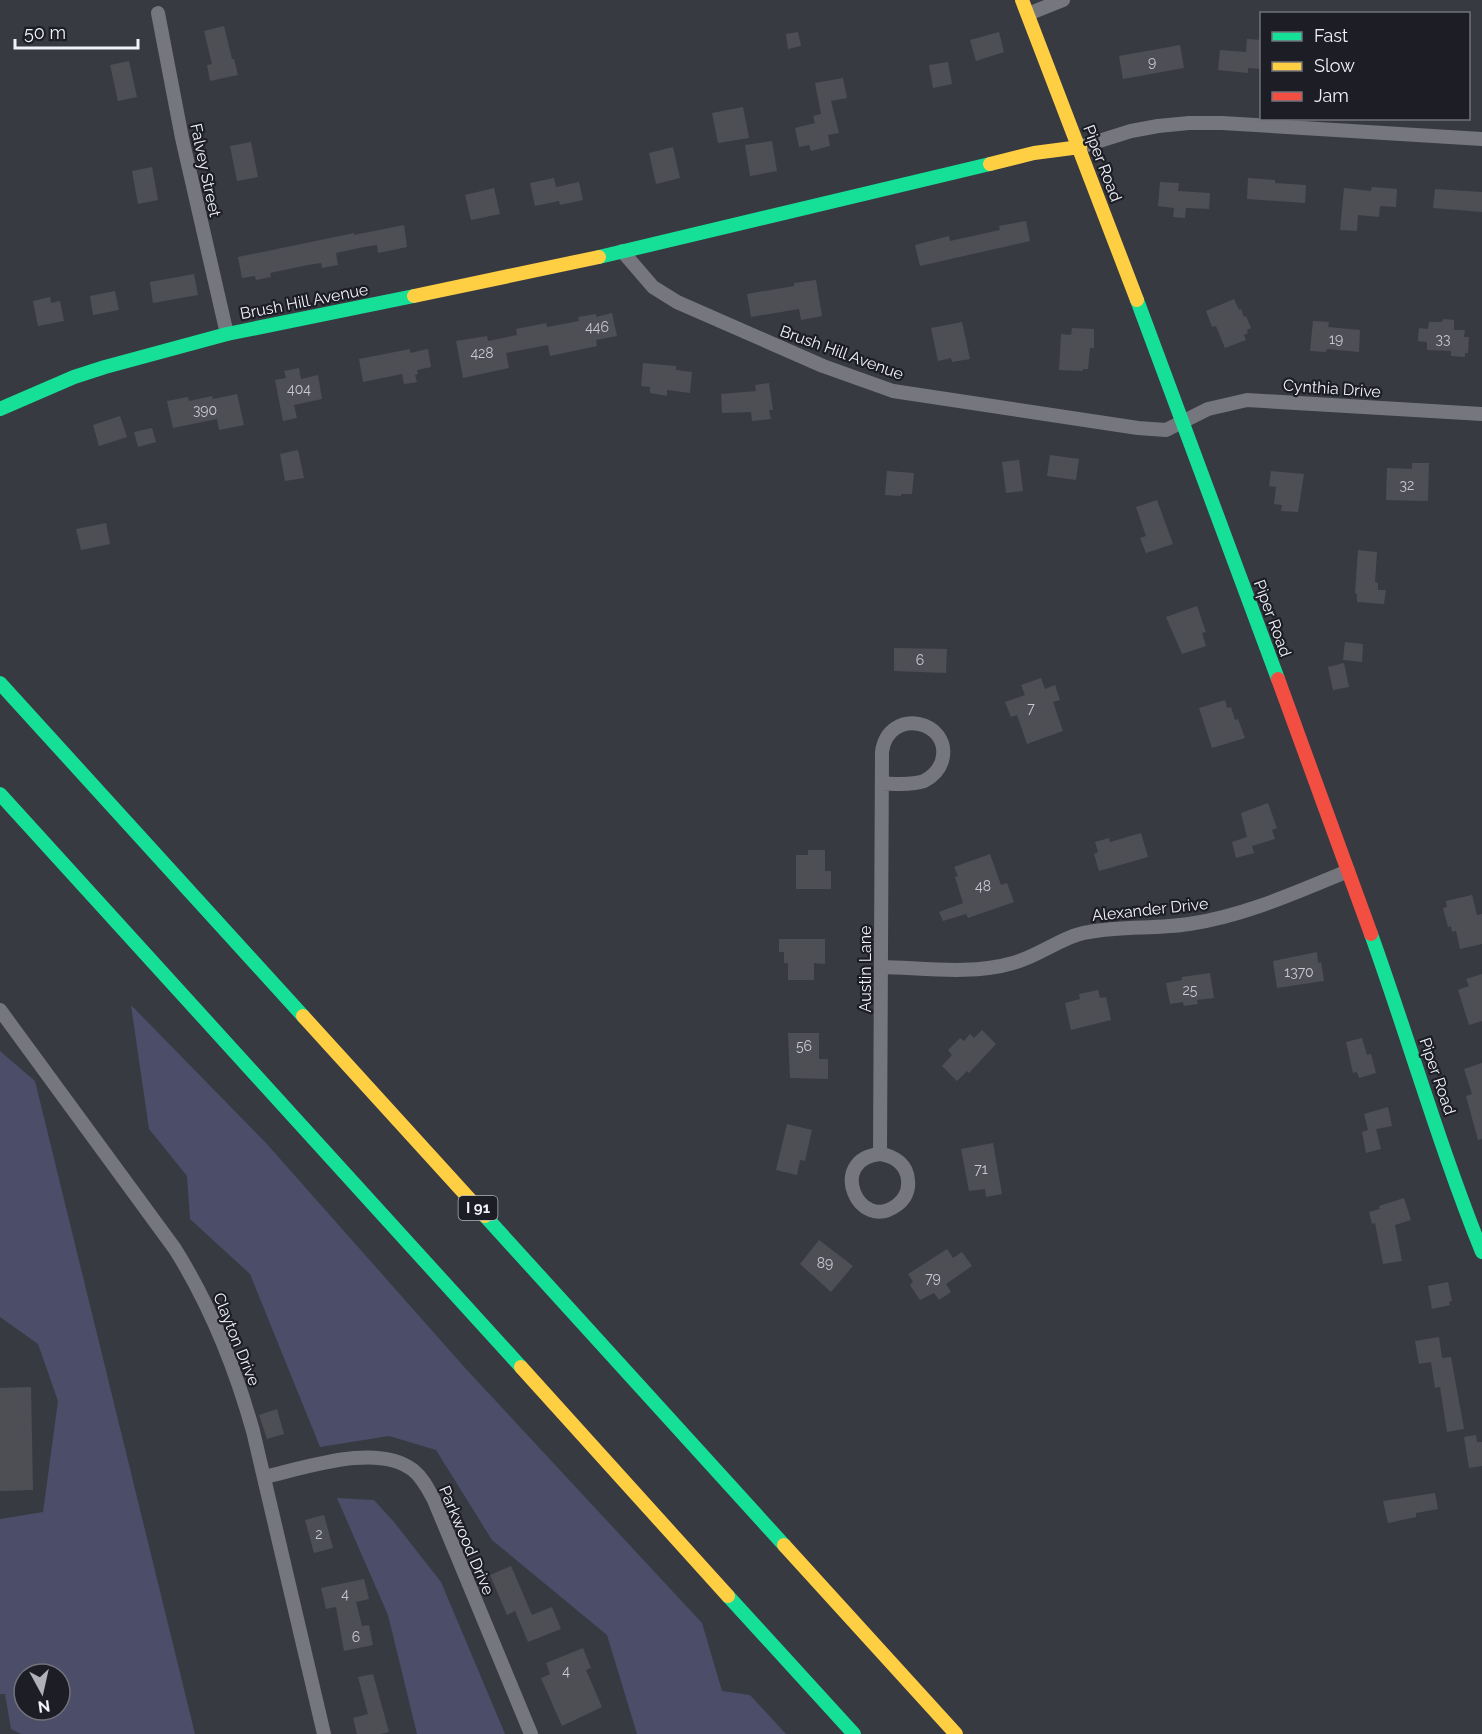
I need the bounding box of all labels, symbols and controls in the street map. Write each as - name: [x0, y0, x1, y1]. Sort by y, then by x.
- scale bar: [15, 12, 138, 50]
- legend: [1260, 12, 1470, 120]
- text: 50 m: [24, 22, 66, 43]
- text: Fast: [1314, 25, 1348, 46]
- house number: 9: [1148, 54, 1156, 70]
- text: Slow: [1314, 55, 1355, 76]
- text: Jam: [1314, 85, 1349, 106]
- street label: Falvey Street: [186, 122, 225, 219]
- street label: Piper Road: [1079, 122, 1126, 204]
- street label: Brush Hill Avenue: [238, 280, 370, 323]
- house number: 446: [585, 319, 609, 335]
- street label: Brush Hill Avenue: [777, 321, 906, 384]
- house number: 19: [1329, 331, 1343, 347]
- house number: 33: [1436, 331, 1450, 347]
- house number: 428: [470, 345, 494, 361]
- street label: Cynthia Drive: [1282, 376, 1382, 401]
- house number: 404: [287, 381, 311, 397]
- house number: 390: [193, 402, 217, 418]
- house number: 32: [1400, 477, 1414, 493]
- street label: Piper Road: [1250, 577, 1295, 659]
- house number: 6: [916, 652, 924, 668]
- house number: 7: [1027, 700, 1035, 716]
- house number: 48: [975, 878, 991, 894]
- street label: Alexander Drive: [1091, 894, 1209, 925]
- street label: Austin Lane: [856, 926, 875, 1012]
- house number: 1370: [1284, 964, 1314, 980]
- house number: 25: [1183, 982, 1198, 998]
- street label: Piper Road: [1415, 1035, 1460, 1117]
- house number: 56: [796, 1038, 812, 1054]
- house number: 71: [974, 1161, 988, 1177]
- road number: I 91: [458, 1196, 498, 1220]
- house number: 89: [817, 1255, 833, 1271]
- house number: 79: [925, 1270, 941, 1286]
- street label: Clayton Drive: [209, 1290, 264, 1389]
- street label: Parkwood Drive: [435, 1483, 498, 1598]
- house number: 2: [315, 1526, 323, 1542]
- house number: 4: [341, 1586, 349, 1602]
- house number: 6: [352, 1629, 360, 1645]
- north arrow: [12, 1662, 72, 1722]
- house number: 4: [562, 1663, 570, 1679]
- text: N: [37, 1696, 51, 1717]

